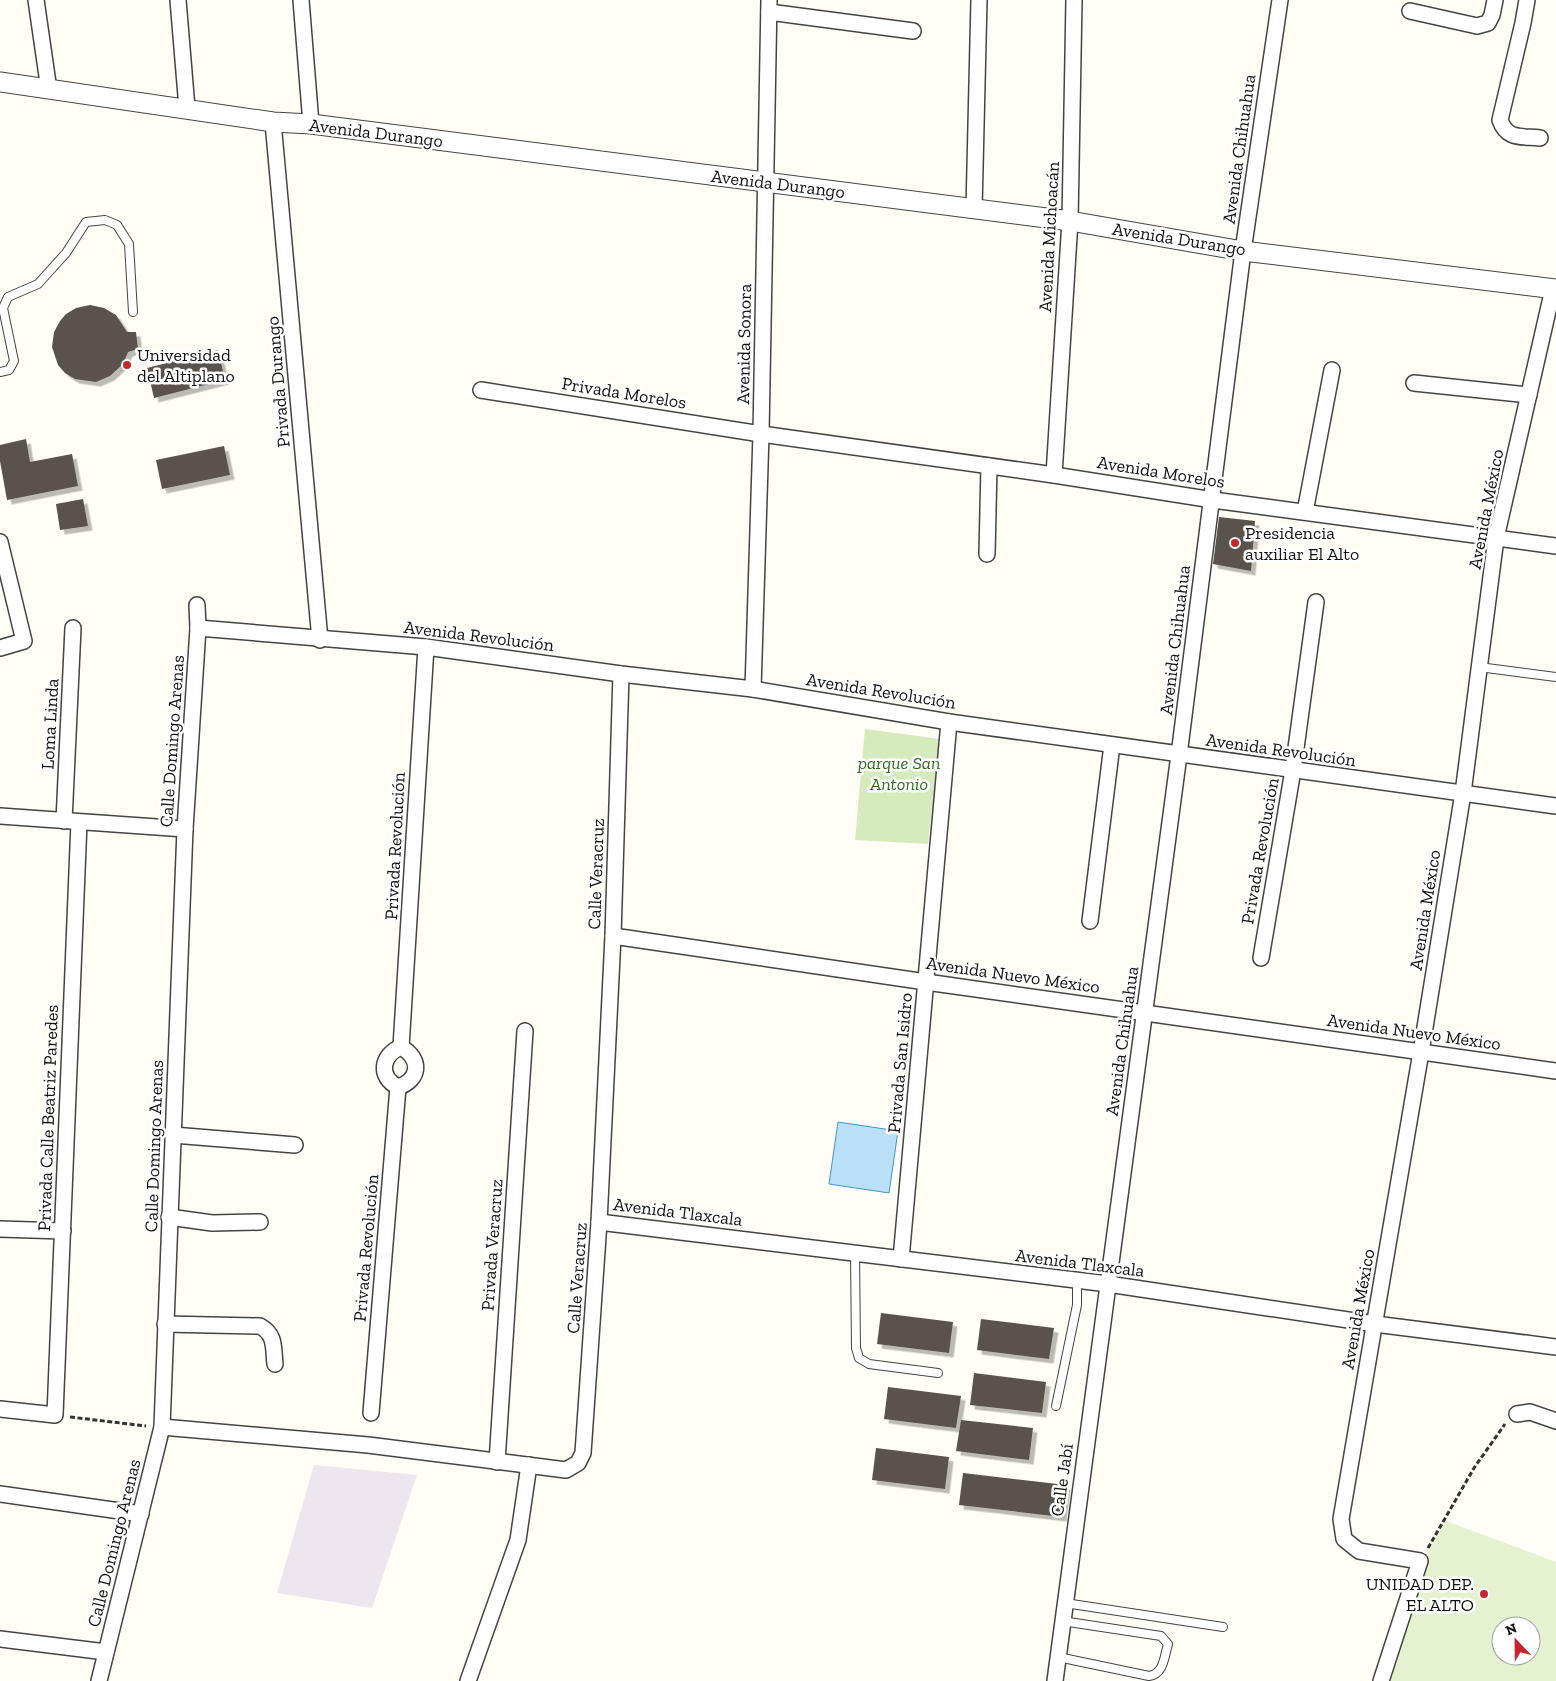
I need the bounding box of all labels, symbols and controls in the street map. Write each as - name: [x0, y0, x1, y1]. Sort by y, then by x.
- street label: Avenida Chihuahua: [1218, 73, 1260, 225]
- street label: Avenida Durango: [308, 114, 444, 152]
- street label: Avenida Michoacán: [1034, 160, 1064, 313]
- street label: Avenida Durango: [710, 165, 846, 203]
- street label: Avenida Durango: [1111, 218, 1247, 260]
- street label: Avenida Sonora: [732, 283, 756, 405]
- street label: Privada Durango: [261, 315, 295, 449]
- place label: Universidad del Altiplano: [137, 344, 235, 387]
- marker: Universidad del Altiplano: [121, 359, 133, 371]
- street label: Privada Morelos: [560, 372, 688, 414]
- street label: Avenida México: [1464, 447, 1508, 571]
- street label: Avenida Morelos: [1096, 451, 1226, 493]
- place label: Presidencia auxiliar El Alto: [1245, 522, 1359, 565]
- marker: Presidencia auxiliar El Alto: [1229, 537, 1241, 549]
- street label: Avenida Chihuahua: [1155, 564, 1195, 716]
- street label: Avenida Revolución: [403, 616, 556, 656]
- street label: Calle Domingo Arenas: [155, 654, 189, 828]
- street label: Avenida Revolución: [805, 668, 958, 714]
- street label: Loma Linda: [37, 678, 63, 770]
- street label: Avenida Revolución: [1205, 729, 1358, 772]
- park label: parque San Antonio: [857, 752, 940, 795]
- street label: Privada Revolución: [380, 771, 410, 921]
- street label: Privada Revolución: [1236, 775, 1284, 926]
- street label: Calle Veracruz: [583, 818, 609, 930]
- street label: Avenida México: [1405, 848, 1445, 972]
- street label: Avenida Nuevo México: [925, 952, 1101, 998]
- street label: Avenida Chihuahua: [1101, 965, 1143, 1117]
- street label: Privada San Isidro: [883, 992, 917, 1134]
- street label: Privada Calle Beatriz Paredes: [33, 1004, 63, 1232]
- street label: Avenida Nuevo México: [1326, 1009, 1502, 1055]
- street label: Calle Domingo Arenas: [140, 1059, 168, 1233]
- street label: Privada Revolución: [349, 1173, 383, 1323]
- street label: Privada Veracruz: [476, 1178, 508, 1312]
- street label: Avenida Tlaxcala: [612, 1193, 744, 1231]
- street label: Calle Veracruz: [562, 1222, 592, 1334]
- street label: Avenida Tlaxcala: [1014, 1244, 1146, 1282]
- street label: Avenida México: [1337, 1247, 1379, 1371]
- street label: Calle Jabí: [1046, 1442, 1078, 1518]
- street label: Calle Domingo Arenas: [82, 1457, 146, 1629]
- place label: UNIDAD DEP. EL ALTO: [1366, 1573, 1474, 1616]
- marker: UNIDAD DEP. EL ALTO: [1478, 1588, 1490, 1600]
- north arrow: [1491, 1616, 1541, 1666]
- text: N: [1503, 1619, 1520, 1639]

